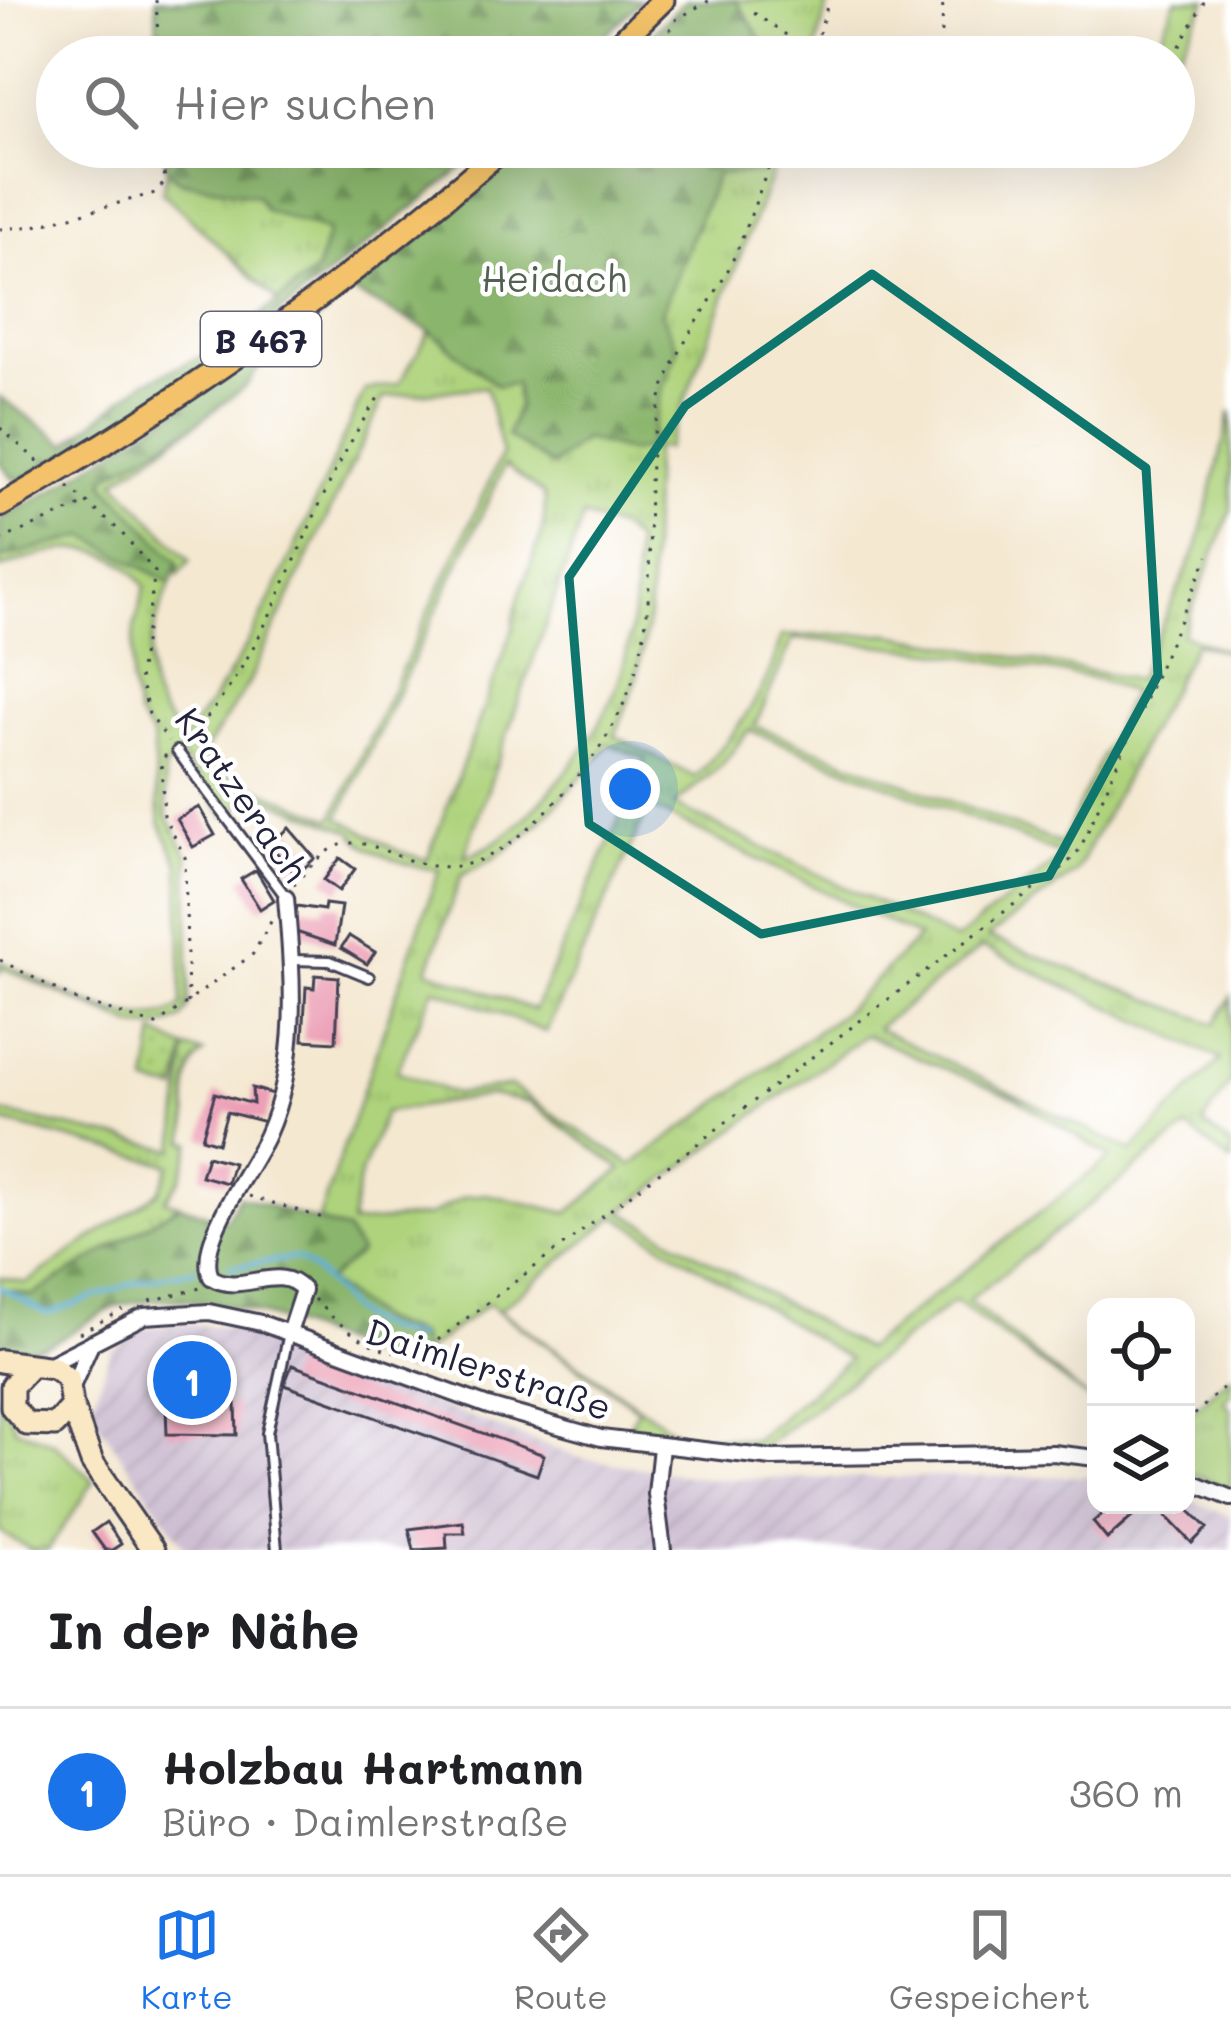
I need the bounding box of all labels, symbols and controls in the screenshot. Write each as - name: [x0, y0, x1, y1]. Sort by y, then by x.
- search box: [36, 36, 1195, 168]
- icon: search: [78, 69, 144, 135]
- text: Hier suchen: [174, 73, 436, 131]
- park label: Heidach: [481, 254, 627, 301]
- road number: B 467: [201, 312, 321, 366]
- street label: Kratzerach: [166, 698, 320, 890]
- your location: [600, 759, 660, 819]
- map controls: [1087, 1298, 1195, 1514]
- button: locate: [1087, 1298, 1195, 1406]
- street label: Daimlerstraße: [360, 1306, 618, 1430]
- pin: 1: [153, 1335, 231, 1425]
- button: layers: [1087, 1406, 1195, 1514]
- text: In der Nähe: [48, 1595, 359, 1662]
- text: Holzbau Hartmann: [162, 1737, 584, 1795]
- text: 1: [78, 1766, 96, 1817]
- text: 360 m: [1069, 1766, 1183, 1817]
- text: Büro · Daimlerstraße: [162, 1795, 569, 1846]
- tab: Karte: [141, 1902, 233, 2017]
- tab: Route: [514, 1902, 608, 2017]
- tab: Gespeichert: [889, 1902, 1090, 2017]

